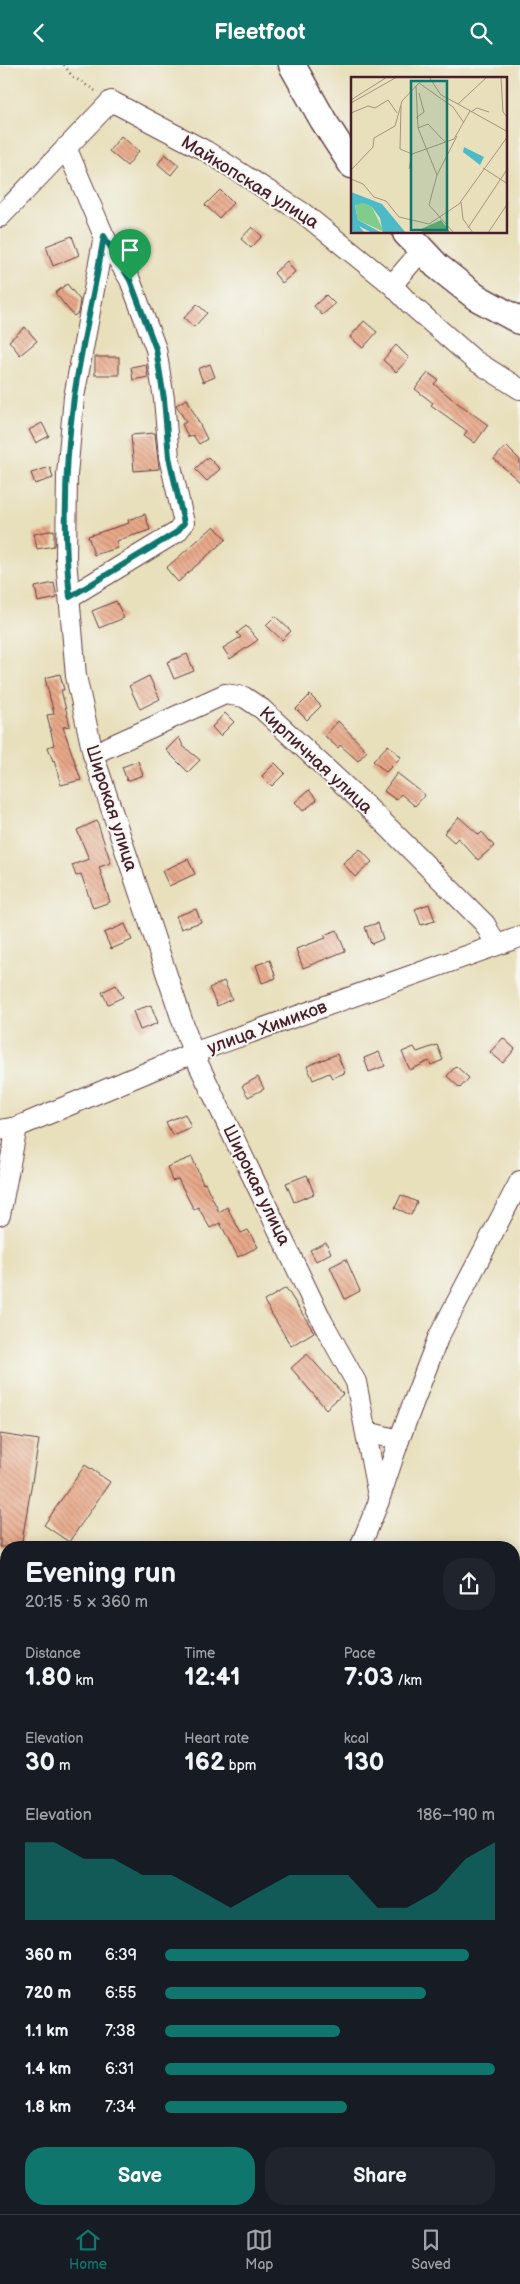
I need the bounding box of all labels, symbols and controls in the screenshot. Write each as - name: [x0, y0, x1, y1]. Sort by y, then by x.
- icon: back: [25, 19, 53, 47]
- text: Fleetfoot: [214, 19, 306, 46]
- icon: search: [467, 19, 495, 47]
- inset map: [351, 77, 508, 234]
- street label: Майкопская улица: [177, 132, 323, 234]
- pin: [109, 229, 151, 280]
- icon: arrive: [116, 236, 144, 264]
- street label: Кирпичная улица: [255, 703, 377, 818]
- street label: Широкая улица: [81, 742, 142, 874]
- street label: улица Химиков: [205, 996, 330, 1059]
- street label: Широкая улица: [218, 1121, 295, 1249]
- text: Evening run: [25, 1557, 176, 1590]
- button: share: [443, 1558, 495, 1610]
- text: 20:15 · 5 × 360 m: [25, 1593, 148, 1612]
- text: Distance: [25, 1645, 81, 1662]
- text: Time: [184, 1645, 215, 1662]
- text: Pace: [344, 1645, 376, 1662]
- text: 1.80: [25, 1662, 72, 1693]
- text: 12:41: [184, 1662, 241, 1693]
- text: 7:03: [344, 1662, 394, 1693]
- text: km: [72, 1672, 94, 1689]
- text: /km: [394, 1672, 422, 1689]
- text: Elevation: [25, 1730, 83, 1747]
- text: Heart rate: [184, 1730, 249, 1747]
- text: kcal: [344, 1730, 369, 1747]
- text: 30: [25, 1747, 55, 1778]
- text: 162: [184, 1747, 225, 1778]
- text: 130: [344, 1747, 384, 1778]
- text: m: [55, 1757, 71, 1774]
- text: bpm: [225, 1757, 256, 1774]
- text: Elevation: [25, 1806, 92, 1825]
- text: 186–190 m: [417, 1806, 495, 1825]
- text: 360 m: [25, 1946, 72, 1965]
- text: 6:39: [105, 1946, 137, 1965]
- text: 720 m: [25, 1984, 71, 2003]
- text: 6:55: [105, 1984, 136, 2003]
- text: 1.1 km: [25, 2022, 68, 2041]
- text: 7:38: [105, 2022, 135, 2041]
- text: 1.4 km: [25, 2060, 71, 2079]
- text: 6:31: [105, 2060, 134, 2079]
- text: 1.8 km: [25, 2098, 71, 2117]
- text: 7:34: [105, 2098, 136, 2117]
- button: Save: [25, 2147, 255, 2205]
- button: Share: [265, 2147, 495, 2205]
- tab: Home: [69, 2226, 107, 2273]
- tab: Map: [245, 2226, 273, 2273]
- tab: Saved: [412, 2226, 451, 2273]

